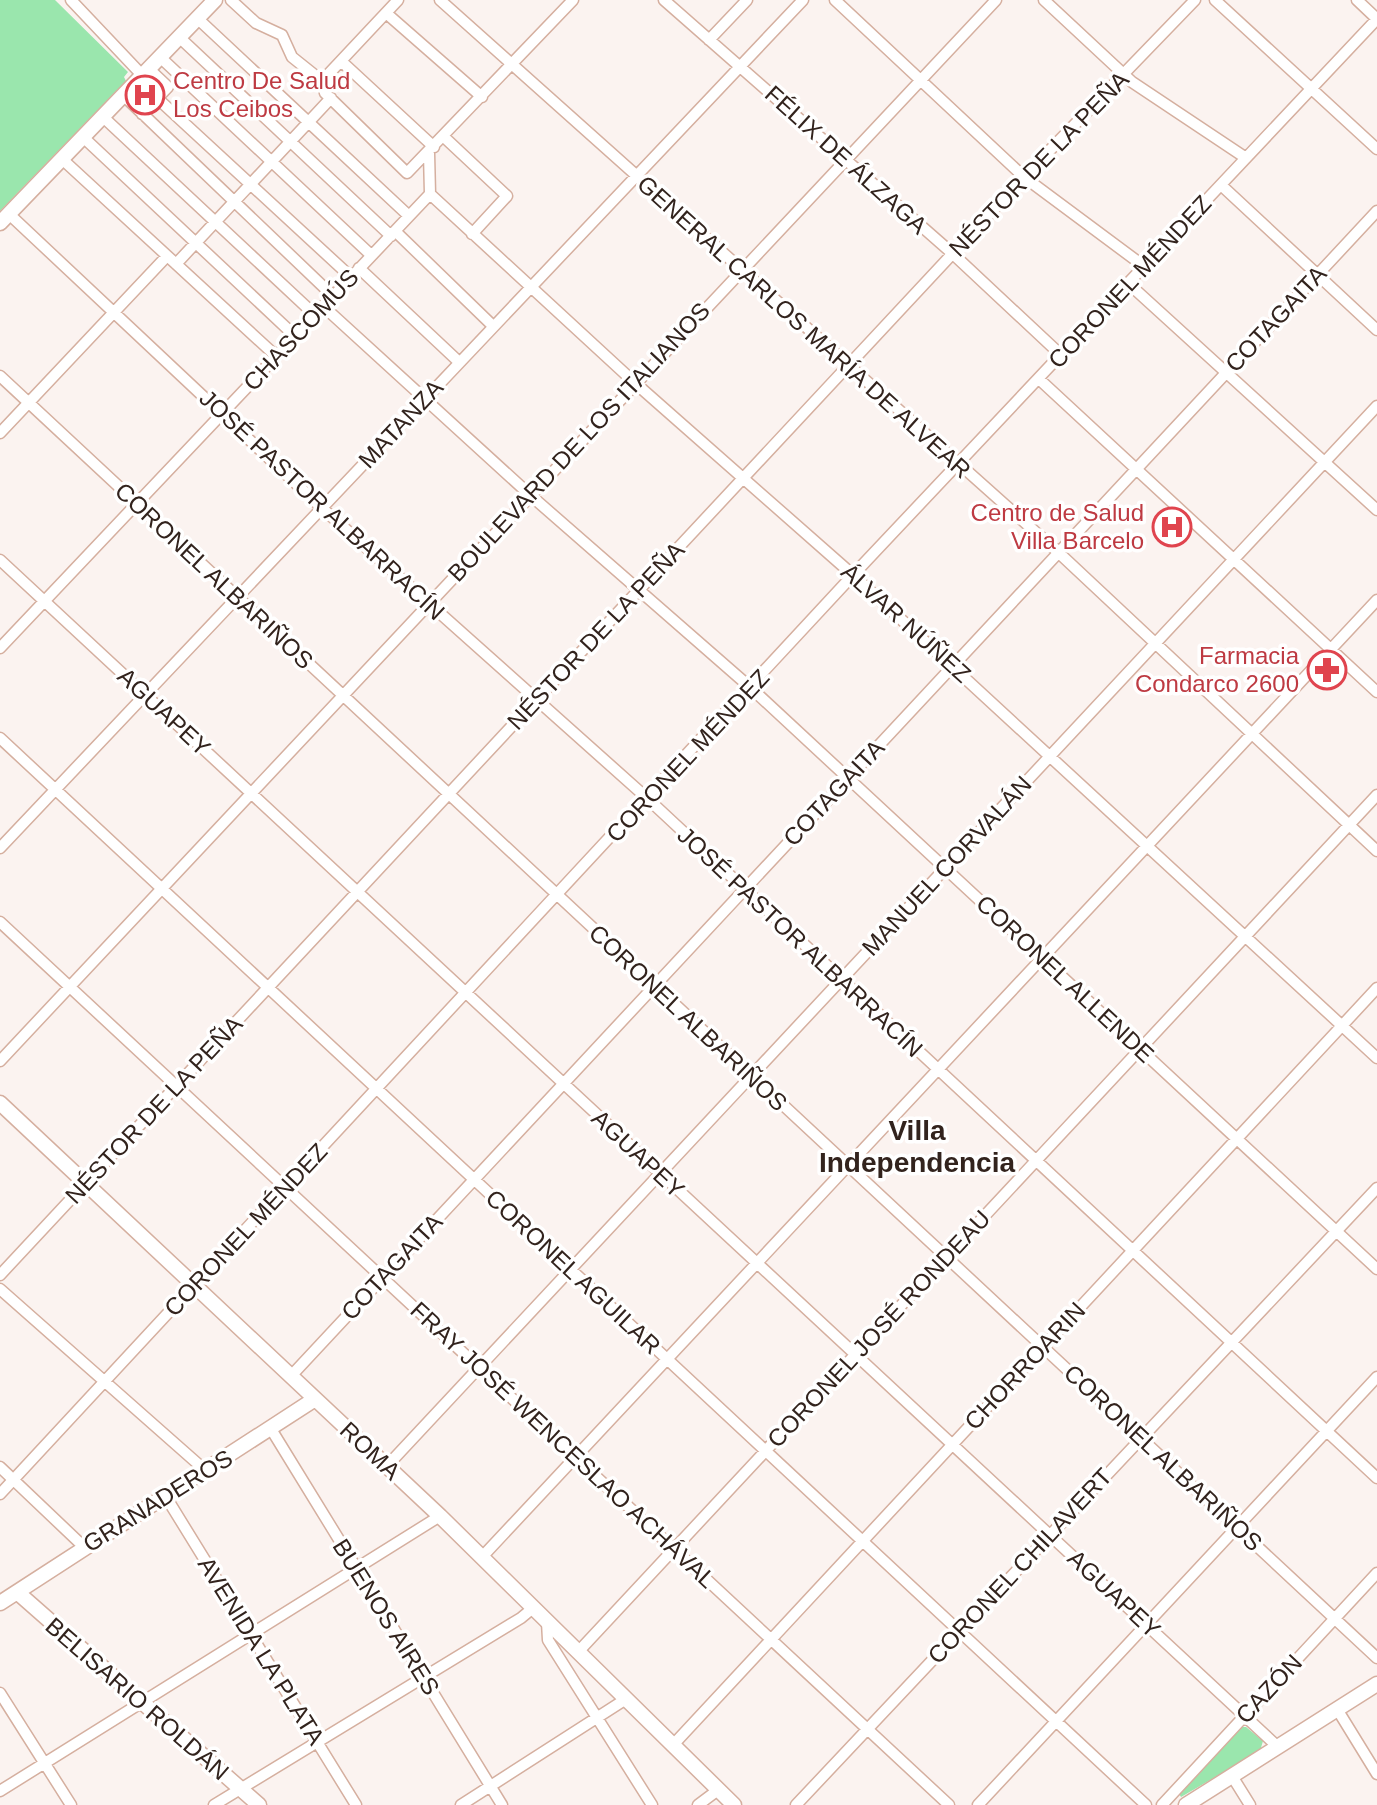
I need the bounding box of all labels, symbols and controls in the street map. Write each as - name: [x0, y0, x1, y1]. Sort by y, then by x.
- street label: NÉSTOR DE LA PEÑA: [943, 66, 1134, 262]
- place label: Centro De Salud Los Ceibos: [173, 67, 350, 122]
- hospital icon: Centro De Salud Los Ceibos: [124, 74, 166, 116]
- street label: FÉLIX DE ÁLZAGA: [760, 80, 933, 239]
- street label: GENERAL CARLOS MARÍA DE ALVEAR: [632, 170, 976, 483]
- street label: CORONEL MÉNDEZ: [1043, 190, 1217, 373]
- street label: COTAGAITA: [1220, 260, 1332, 377]
- street label: CHASCOMÚS: [238, 263, 364, 396]
- street label: BOULEVARD DE LOS ITALIANOS: [442, 297, 715, 587]
- street label: MATANZA: [353, 374, 448, 473]
- street label: JOSÉ PASTOR ALBARRACÍN: [194, 384, 450, 625]
- street label: CORONEL ALBARIÑOS: [110, 477, 319, 674]
- place label: Centro de Salud Villa Barcelo: [971, 499, 1144, 554]
- hospital icon: Centro de Salud Villa Barcelo: [1151, 506, 1193, 548]
- street label: NÉSTOR DE LA PEÑA: [502, 536, 689, 735]
- street label: ÁLVAR NÚÑEZ: [836, 558, 976, 688]
- place label: Farmacia Condarco 2600: [1135, 642, 1300, 697]
- pharmacy icon: Farmacia Condarco 2600: [1306, 649, 1348, 691]
- street label: AGUAPEY: [113, 662, 216, 761]
- street label: CORONEL MÉNDEZ: [601, 664, 775, 847]
- street label: COTAGAITA: [778, 734, 890, 851]
- street label: MANUEL CORVALÁN: [856, 770, 1037, 961]
- street label: JOSÉ PASTOR ALBARRACÍN: [672, 821, 928, 1062]
- street label: CORONEL ALLENDE: [971, 889, 1160, 1068]
- street label: CORONEL ALBARIÑOS: [584, 919, 793, 1116]
- street label: NÉSTOR DE LA PEÑA: [60, 1010, 247, 1209]
- street label: AGUAPEY: [587, 1104, 690, 1203]
- district label: Villa Independencia: [819, 1115, 1015, 1178]
- street label: CORONEL MÉNDEZ: [159, 1138, 333, 1321]
- street label: CORONEL AGUILAR: [481, 1184, 666, 1359]
- street label: CORONEL JOSÉ RONDEAU: [762, 1205, 996, 1453]
- street label: COTAGAITA: [336, 1208, 448, 1325]
- street label: FRAY JOSÉ WENCESLAO ACHÁVAL: [405, 1296, 721, 1593]
- street label: CHORROARIN: [959, 1296, 1090, 1435]
- street label: CORONEL ALBARIÑOS: [1059, 1359, 1268, 1556]
- street label: ROMA: [335, 1416, 406, 1485]
- street label: GRANADEROS: [78, 1444, 237, 1557]
- street label: CORONEL CHILAVERT: [922, 1462, 1117, 1669]
- street label: BUENOS AIRES: [328, 1534, 445, 1700]
- street label: AGUAPEY: [1063, 1544, 1166, 1643]
- street label: AVENIDA LA PLATA: [193, 1552, 330, 1750]
- street label: BELISARIO ROLDÁN: [40, 1612, 234, 1785]
- street label: CAZÓN: [1230, 1649, 1307, 1729]

